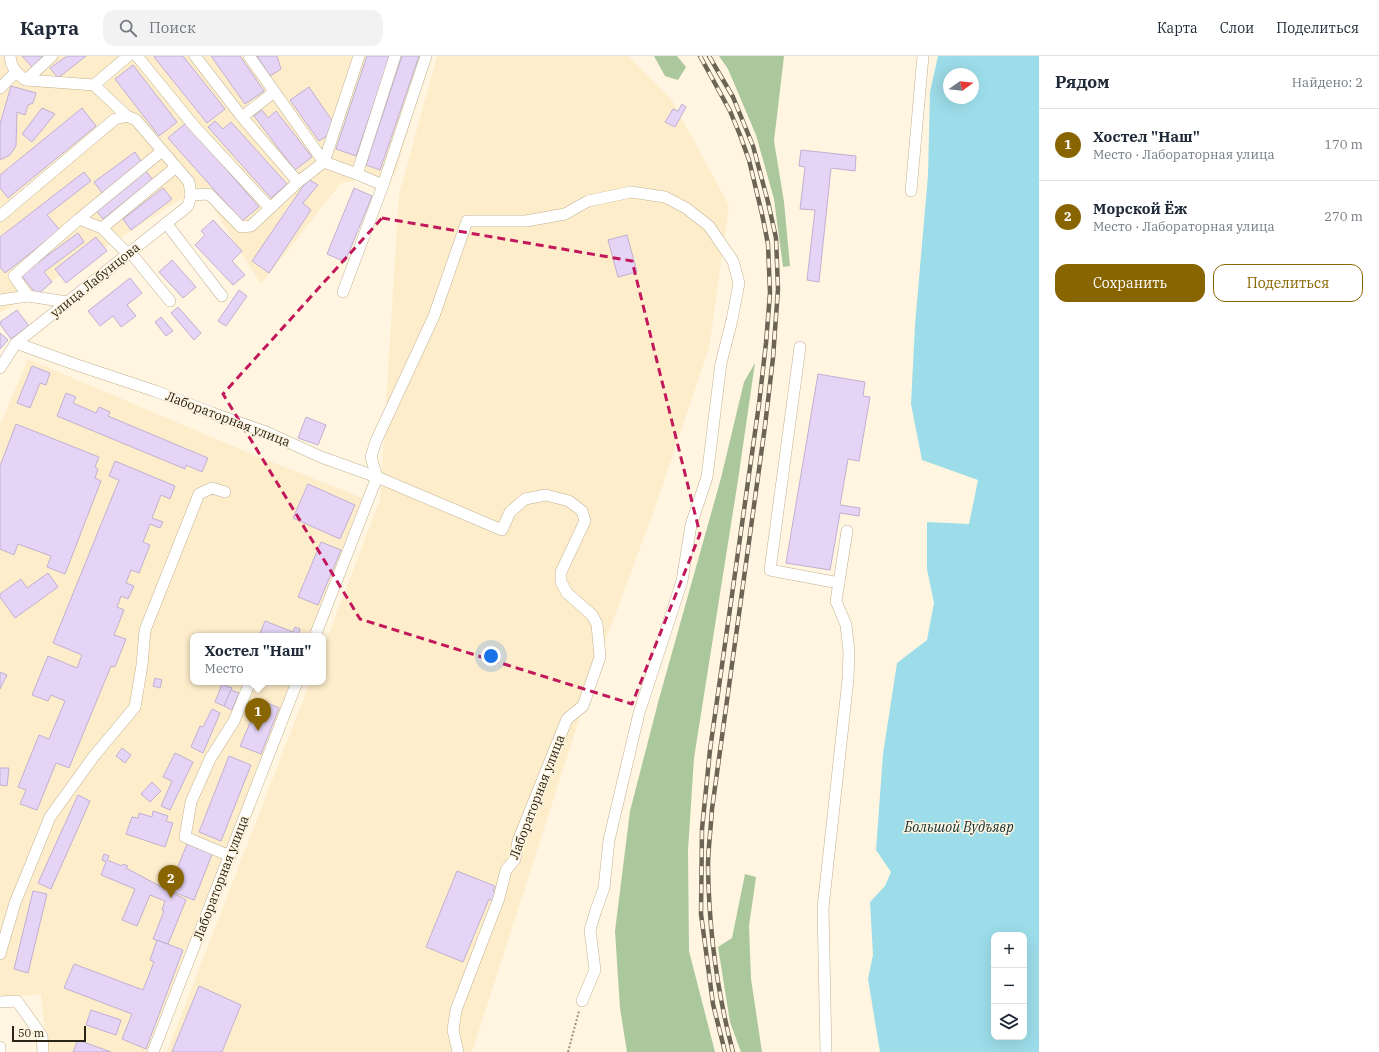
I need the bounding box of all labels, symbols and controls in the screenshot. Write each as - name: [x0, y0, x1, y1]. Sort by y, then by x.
- search box: [103, 10, 383, 46]
- text: Карта: [20, 16, 79, 40]
- icon: search: [117, 17, 139, 39]
- text: Поиск: [149, 18, 196, 37]
- text: Карта: [1157, 19, 1198, 37]
- text: Слои: [1220, 19, 1254, 37]
- text: Поделиться: [1276, 19, 1359, 37]
- north arrow: [943, 68, 979, 104]
- text: Рядом: [1055, 71, 1110, 93]
- text: Найдено: 2: [1292, 74, 1363, 91]
- text: Хостел "Наш": [1093, 127, 1200, 146]
- text: 1: [1064, 136, 1072, 153]
- text: 170 m: [1324, 136, 1363, 153]
- text: Место · Лабораторная улица: [1093, 146, 1275, 163]
- text: Морской Ёж: [1093, 199, 1187, 218]
- text: 2: [1064, 208, 1072, 225]
- text: 270 m: [1324, 208, 1363, 225]
- text: Место · Лабораторная улица: [1093, 218, 1275, 235]
- street label: улица Лабунцова: [47, 239, 143, 321]
- button: Сохранить: [1055, 264, 1205, 302]
- button: Поделиться: [1213, 264, 1363, 302]
- street label: Лабораторная улица: [163, 387, 293, 451]
- popup: [190, 633, 326, 685]
- text: Хостел "Наш": [205, 641, 311, 660]
- your location: [481, 646, 501, 666]
- text: Место: [205, 660, 244, 677]
- pin: 1: [245, 698, 271, 731]
- street label: Лабораторная улица: [505, 732, 569, 862]
- street label: Лабораторная улица: [189, 813, 253, 943]
- water label: Большой Вудъявр: [903, 818, 1014, 836]
- pin: 2: [158, 865, 184, 898]
- map controls: [991, 932, 1027, 1040]
- button: +: [991, 932, 1027, 968]
- button: −: [991, 968, 1027, 1004]
- button: layers: [991, 1004, 1027, 1040]
- scale bar: [12, 1024, 86, 1043]
- text: 50 m: [18, 1026, 44, 1040]

